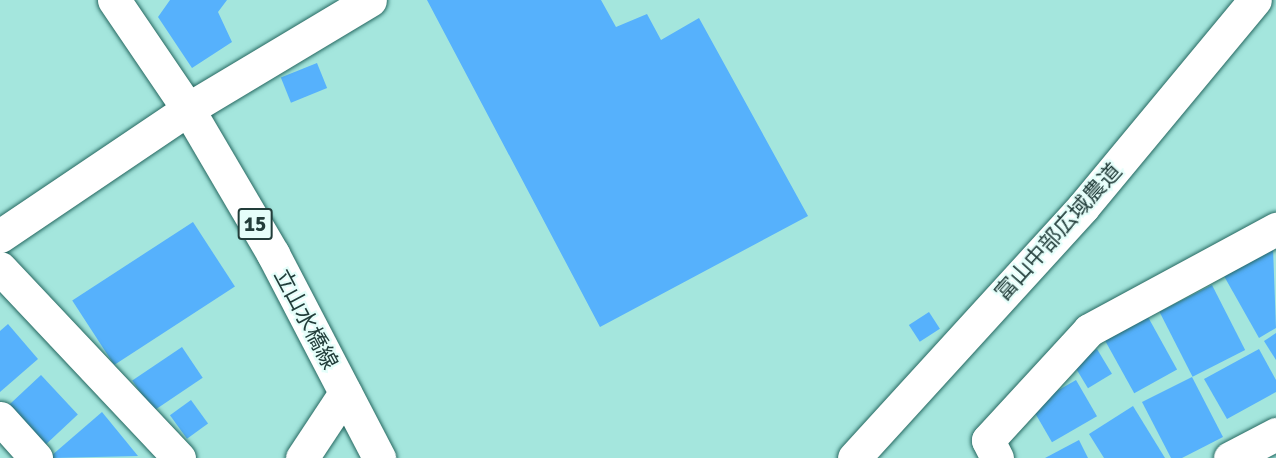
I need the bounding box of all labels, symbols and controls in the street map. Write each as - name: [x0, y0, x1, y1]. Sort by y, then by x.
- street label: 富山中部広域農道: [989, 158, 1127, 306]
- road number: 15: [237, 206, 273, 242]
- street label: 立山水橋線: [269, 264, 343, 374]

